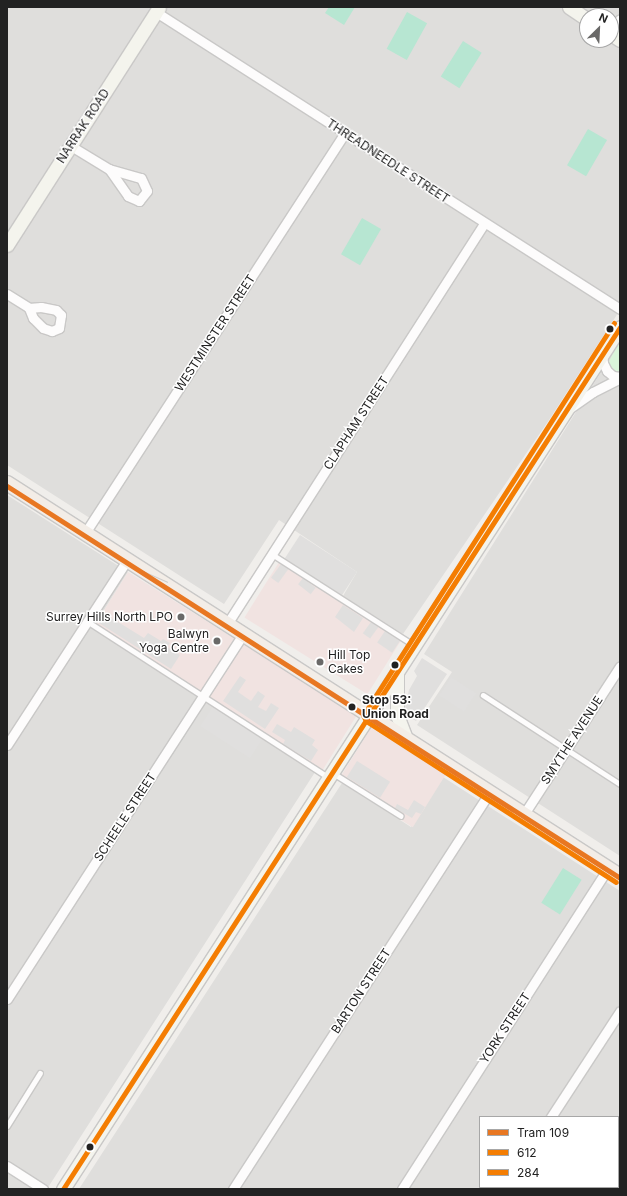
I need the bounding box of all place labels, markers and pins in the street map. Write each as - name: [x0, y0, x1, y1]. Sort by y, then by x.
- unlabelled marker: [605, 324, 615, 334]
- place label: Surrey Hills North LPO: [46, 610, 173, 624]
- marker: Surrey Hills North LPO: [176, 612, 186, 622]
- place label: Balwyn Yoga Centre: [139, 627, 209, 655]
- marker: Balwyn Yoga Centre: [212, 636, 222, 646]
- place label: Hill Top Cakes: [328, 648, 370, 676]
- marker: Hill Top Cakes: [315, 657, 325, 667]
- unlabelled marker: [390, 660, 400, 670]
- place label: Stop 53: Union Road: [362, 693, 429, 721]
- marker: Stop 53: Union Road: [345, 700, 359, 714]
- unlabelled marker: [85, 1142, 95, 1152]

